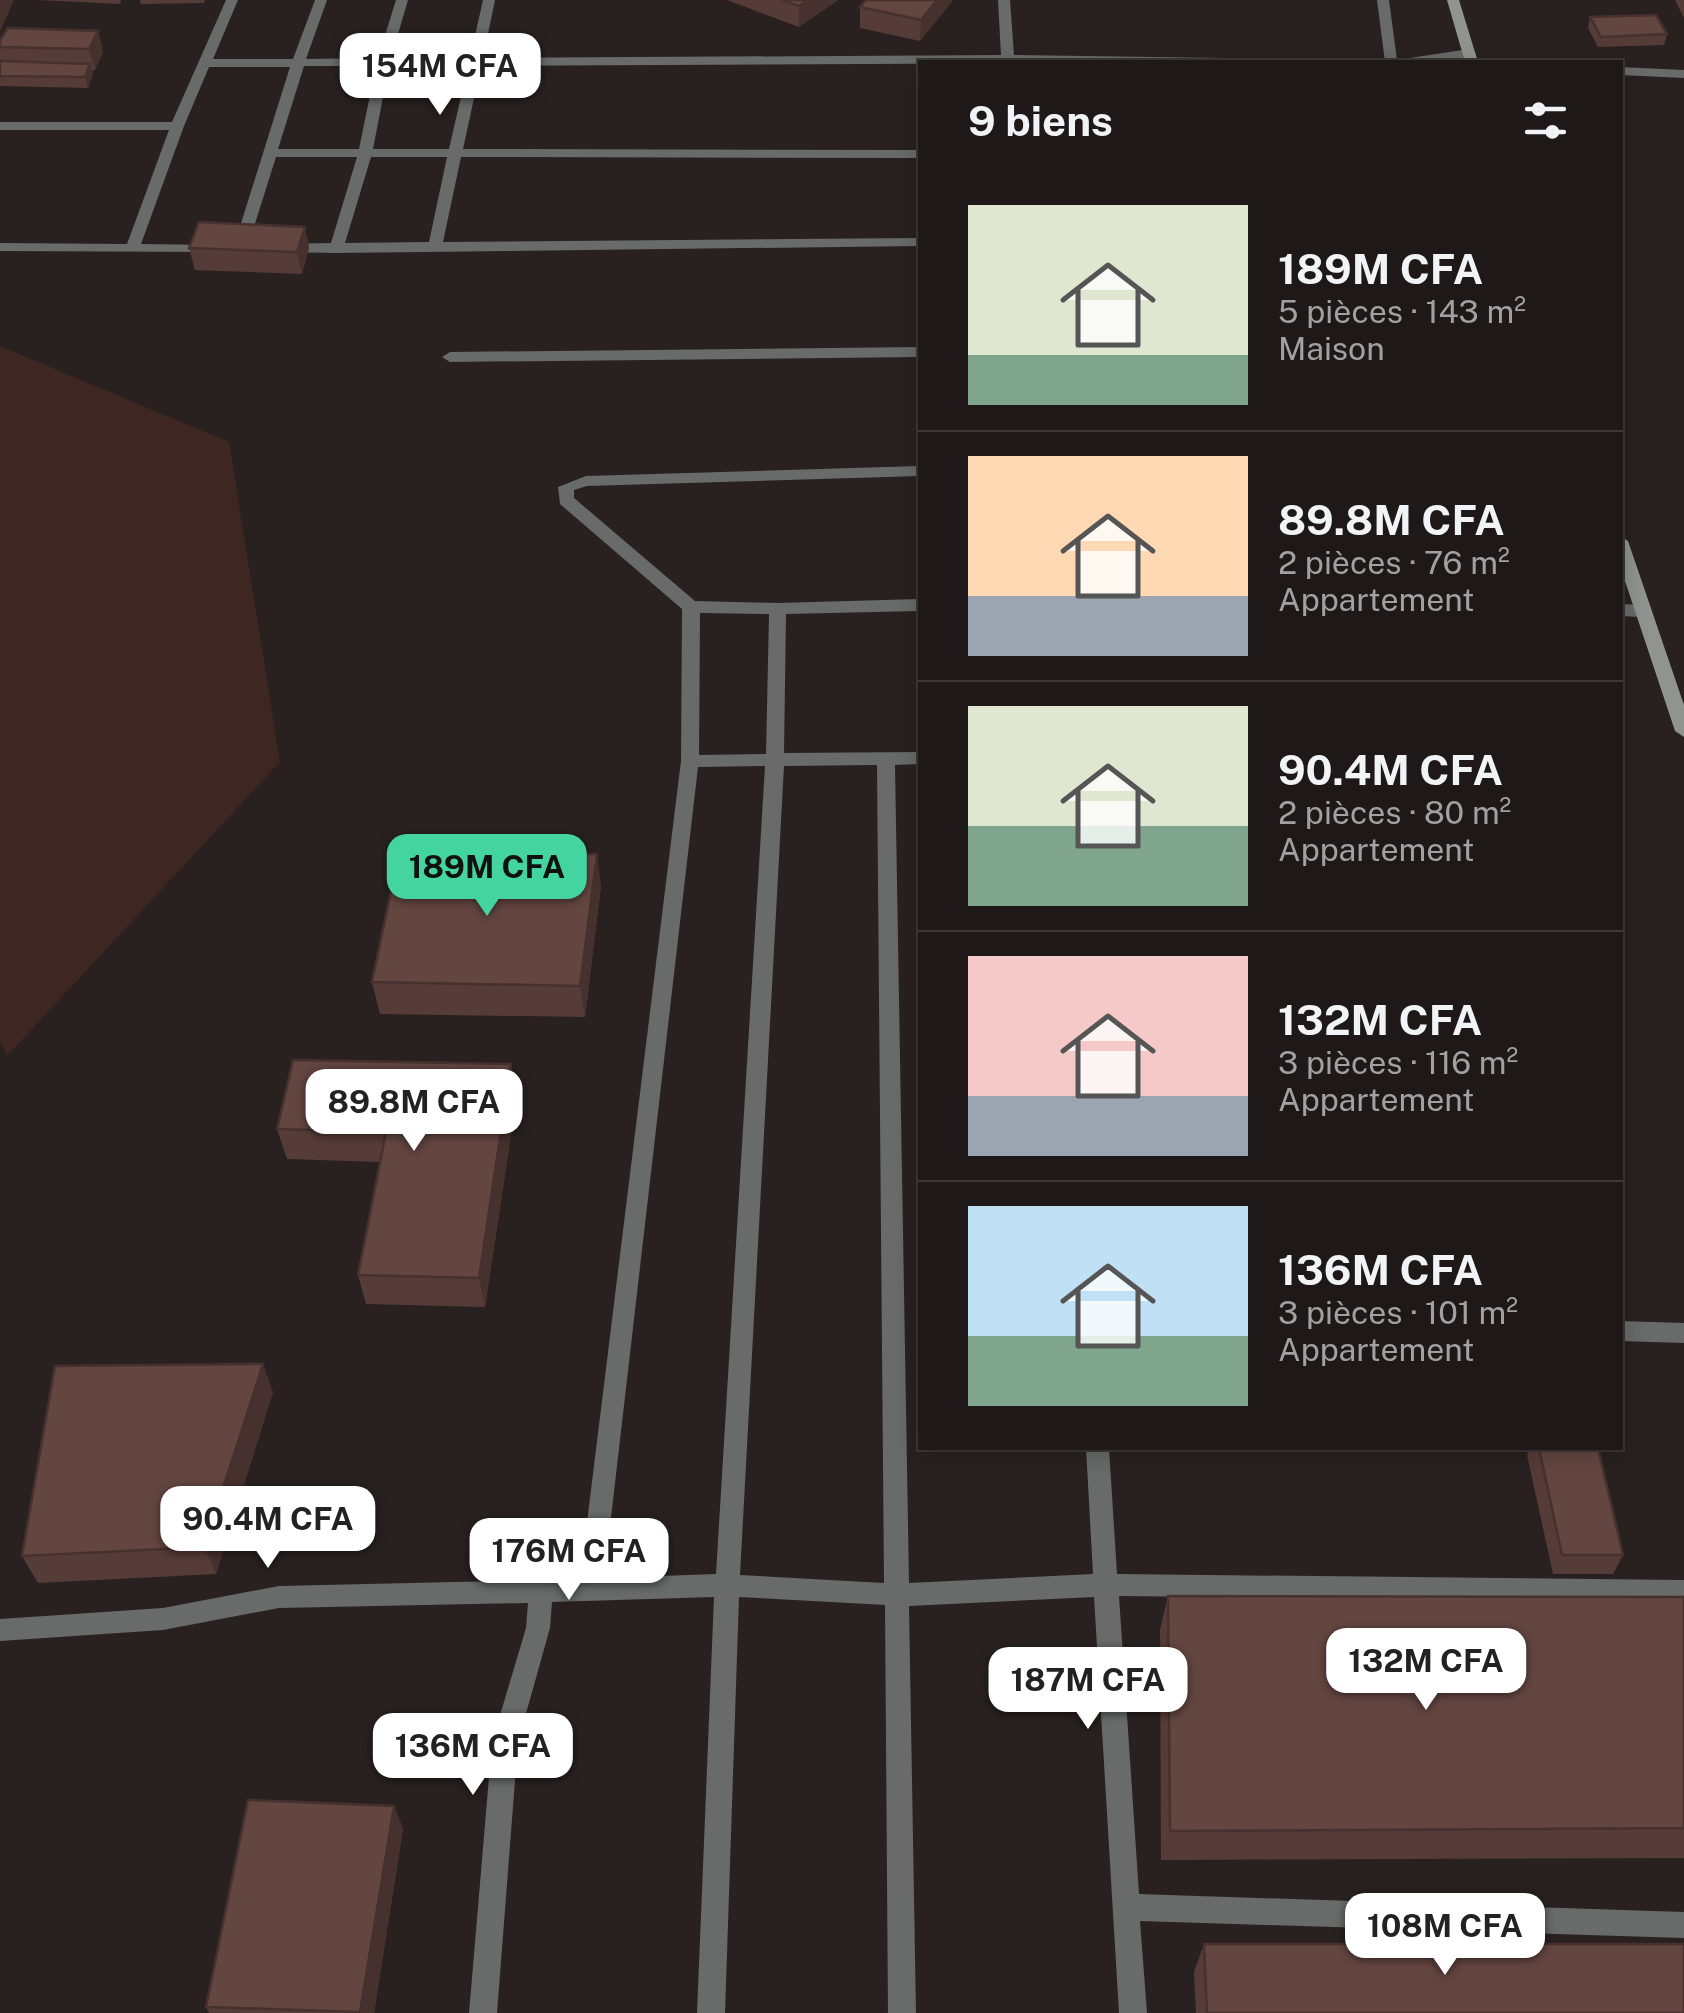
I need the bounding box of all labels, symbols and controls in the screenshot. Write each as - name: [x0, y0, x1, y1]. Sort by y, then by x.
- pin: 154M CFA: [337, 33, 543, 118]
- text: 154M CFA: [362, 47, 518, 84]
- icon: filters: [1518, 93, 1573, 148]
- text: 9 biens: [968, 96, 1113, 145]
- text: 189M CFA: [1278, 244, 1483, 293]
- icon: home: [1048, 245, 1168, 365]
- text: 5 pièces · 143 m²: [1278, 293, 1526, 330]
- text: Maison: [1278, 330, 1385, 367]
- text: 89.8M CFA: [1278, 495, 1505, 544]
- icon: home: [1048, 496, 1168, 616]
- text: 2 pièces · 76 m²: [1278, 544, 1510, 581]
- text: Appartement: [1278, 581, 1475, 618]
- text: 90.4M CFA: [1278, 745, 1503, 794]
- icon: home: [1048, 746, 1168, 866]
- text: 2 pièces · 80 m²: [1278, 794, 1511, 831]
- text: Appartement: [1278, 831, 1475, 868]
- pin: 189M CFA: [384, 834, 590, 919]
- text: 189M CFA: [409, 848, 565, 885]
- text: 132M CFA: [1278, 995, 1482, 1044]
- icon: home: [1048, 996, 1168, 1116]
- text: 3 pièces · 116 m²: [1278, 1044, 1518, 1081]
- pin: 89.8M CFA: [300, 1069, 528, 1154]
- text: Appartement: [1278, 1081, 1475, 1118]
- text: 89.8M CFA: [328, 1083, 500, 1120]
- text: 136M CFA: [1278, 1245, 1483, 1294]
- icon: home: [1048, 1246, 1168, 1366]
- text: 3 pièces · 101 m²: [1278, 1294, 1518, 1331]
- text: Appartement: [1278, 1331, 1475, 1368]
- pin: 90.4M CFA: [154, 1486, 382, 1571]
- text: 90.4M CFA: [182, 1500, 354, 1537]
- pin: 176M CFA: [466, 1518, 672, 1603]
- text: 176M CFA: [492, 1532, 646, 1569]
- pin: 132M CFA: [1323, 1628, 1529, 1713]
- text: 132M CFA: [1348, 1642, 1504, 1679]
- pin: 187M CFA: [985, 1647, 1191, 1732]
- text: 187M CFA: [1011, 1661, 1165, 1698]
- pin: 136M CFA: [370, 1713, 576, 1798]
- text: 136M CFA: [395, 1727, 551, 1764]
- pin: 108M CFA: [1342, 1893, 1548, 1978]
- text: 108M CFA: [1367, 1907, 1523, 1944]

